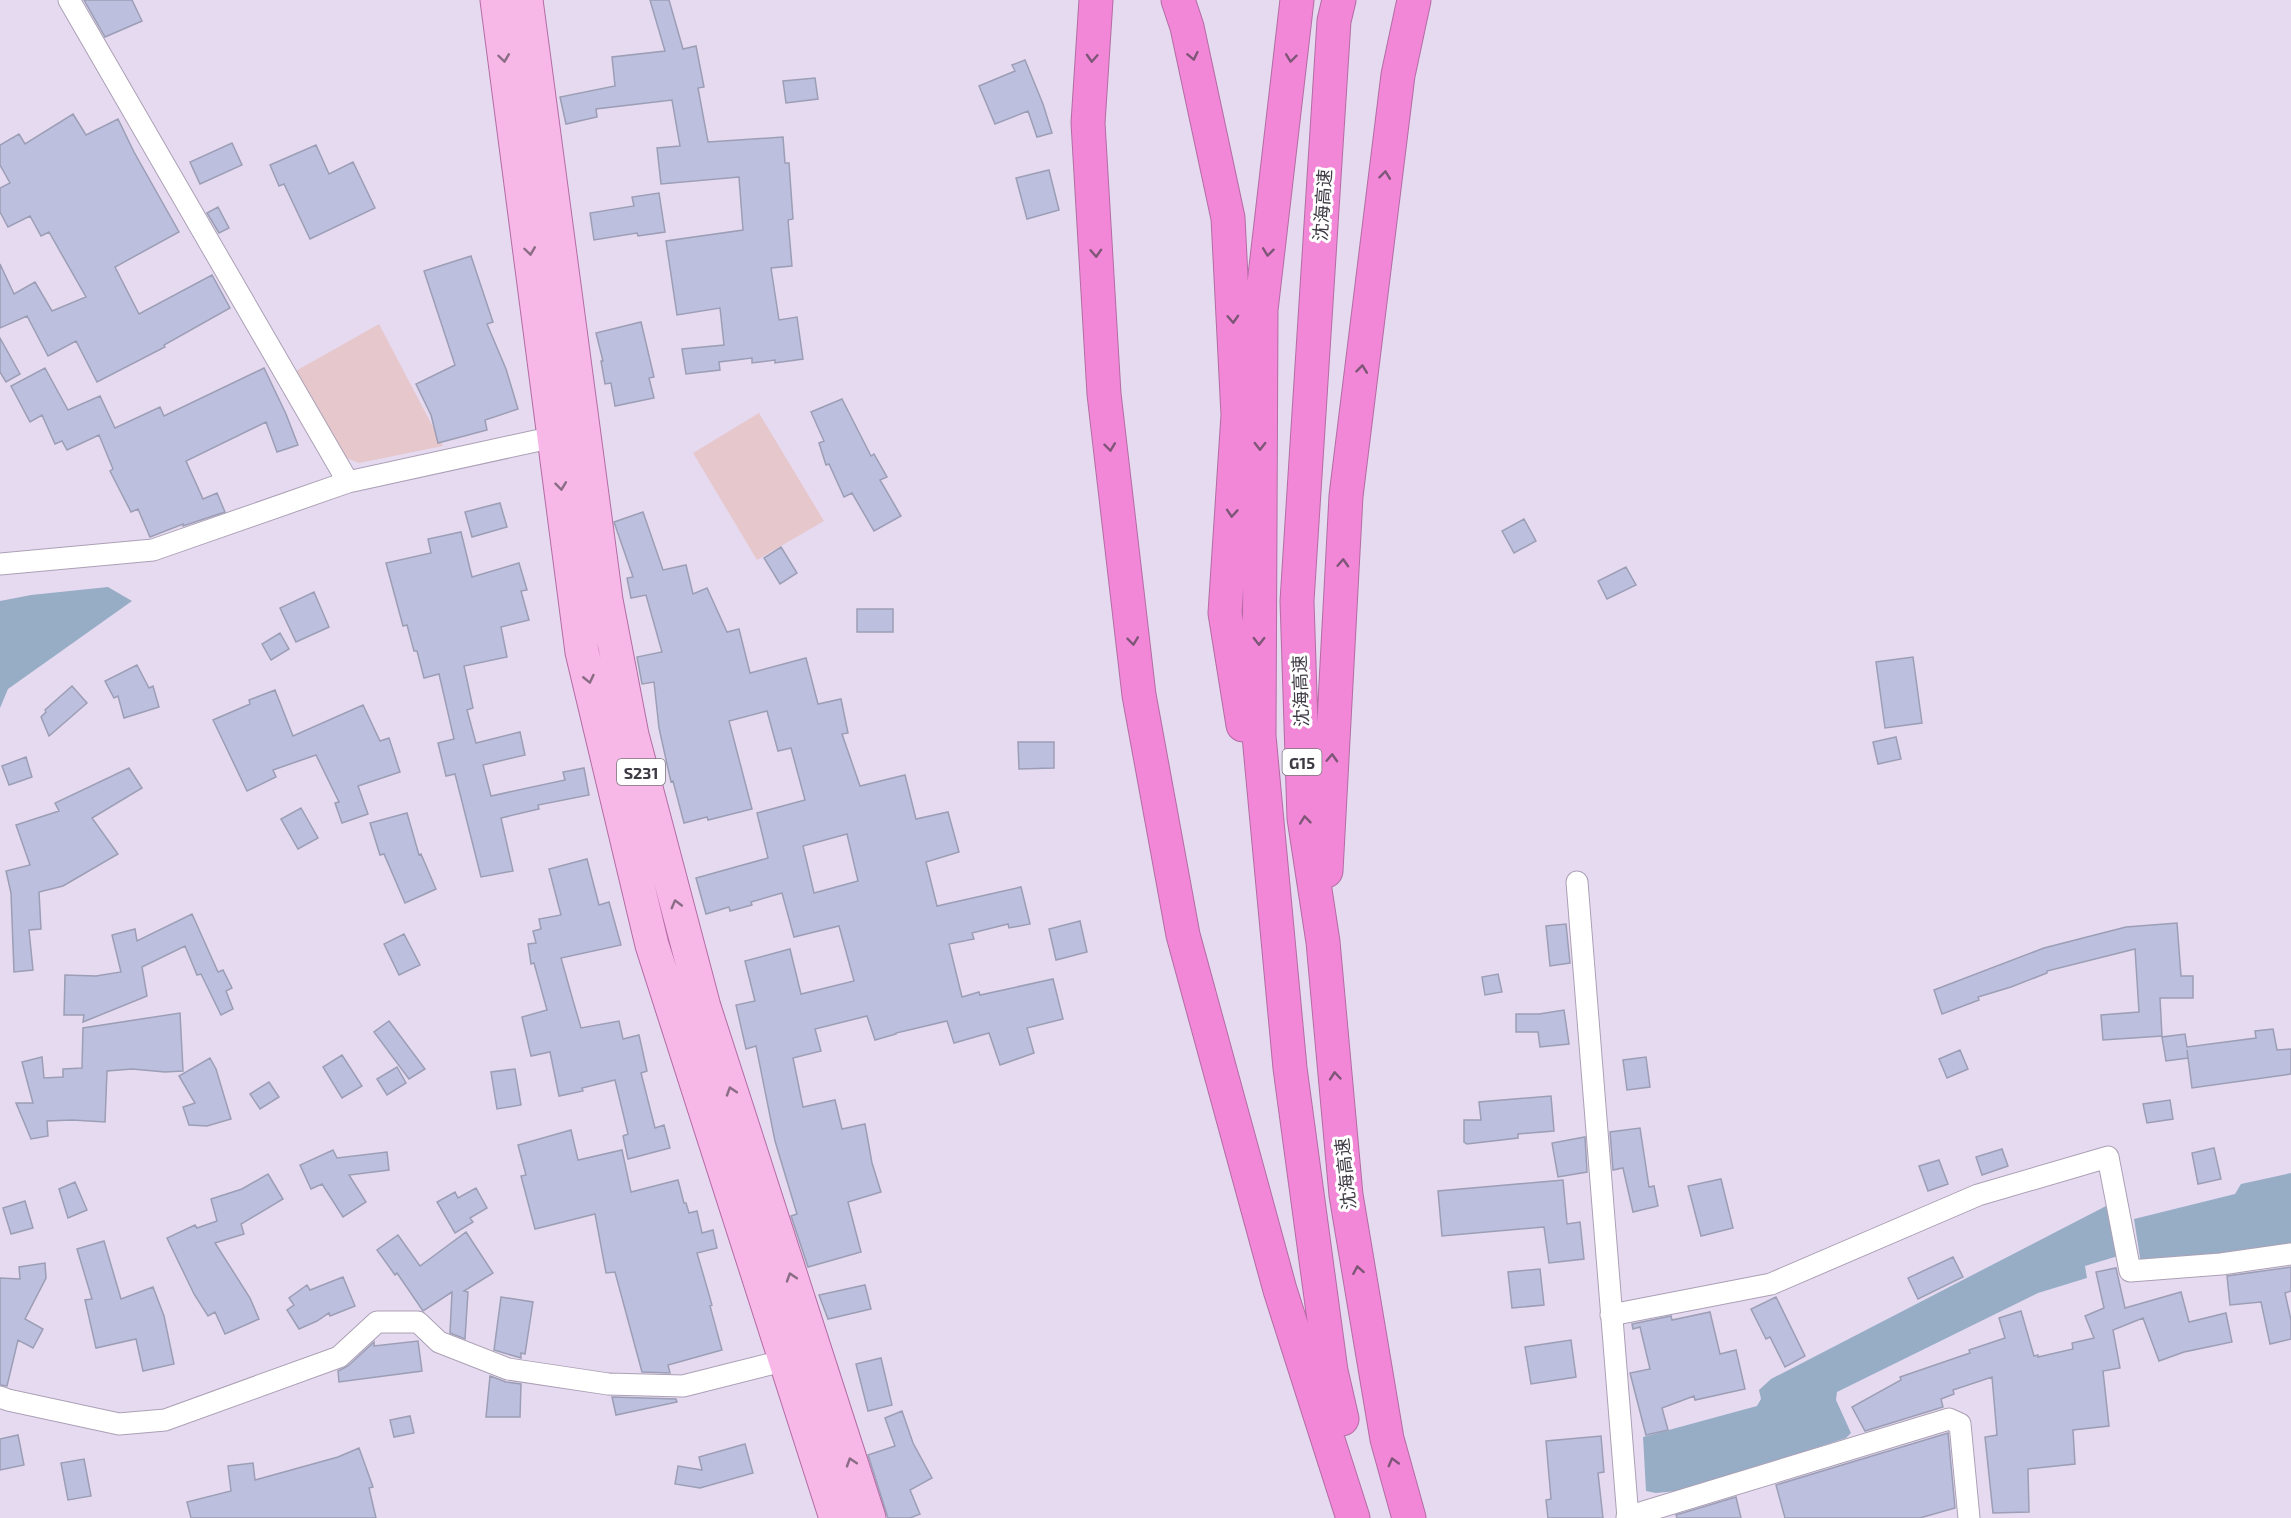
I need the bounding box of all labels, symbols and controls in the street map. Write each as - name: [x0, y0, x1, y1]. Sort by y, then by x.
- one-way arrow: [1186, 51, 1199, 61]
- one-way arrow: [498, 53, 510, 63]
- one-way arrow: [1086, 54, 1099, 63]
- one-way arrow: [1285, 54, 1297, 63]
- street label: 沈海高速: [1309, 168, 1335, 242]
- one-way arrow: [1379, 171, 1391, 180]
- one-way arrow: [523, 247, 535, 256]
- one-way arrow: [1262, 247, 1275, 256]
- one-way arrow: [1089, 249, 1102, 258]
- one-way arrow: [1227, 314, 1240, 323]
- one-way arrow: [1355, 364, 1368, 373]
- one-way arrow: [1254, 442, 1266, 451]
- one-way arrow: [1103, 443, 1116, 452]
- one-way arrow: [554, 482, 567, 491]
- one-way arrow: [1226, 509, 1239, 518]
- one-way arrow: [1336, 558, 1349, 567]
- one-way arrow: [1126, 637, 1139, 646]
- one-way arrow: [1253, 637, 1266, 646]
- street label: 沈海高速: [1288, 655, 1312, 727]
- one-way arrow: [581, 674, 594, 684]
- road number: G15: [1282, 749, 1322, 775]
- one-way arrow: [1326, 753, 1339, 762]
- road number: S231: [617, 759, 665, 785]
- one-way arrow: [1299, 816, 1312, 825]
- one-way arrow: [671, 899, 683, 910]
- one-way arrow: [1329, 1072, 1342, 1081]
- one-way arrow: [726, 1086, 739, 1097]
- street label: 沈海高速: [1330, 1137, 1360, 1211]
- one-way arrow: [1353, 1265, 1365, 1274]
- one-way arrow: [786, 1272, 798, 1283]
- one-way arrow: [846, 1457, 858, 1468]
- one-way arrow: [1388, 1457, 1400, 1467]

